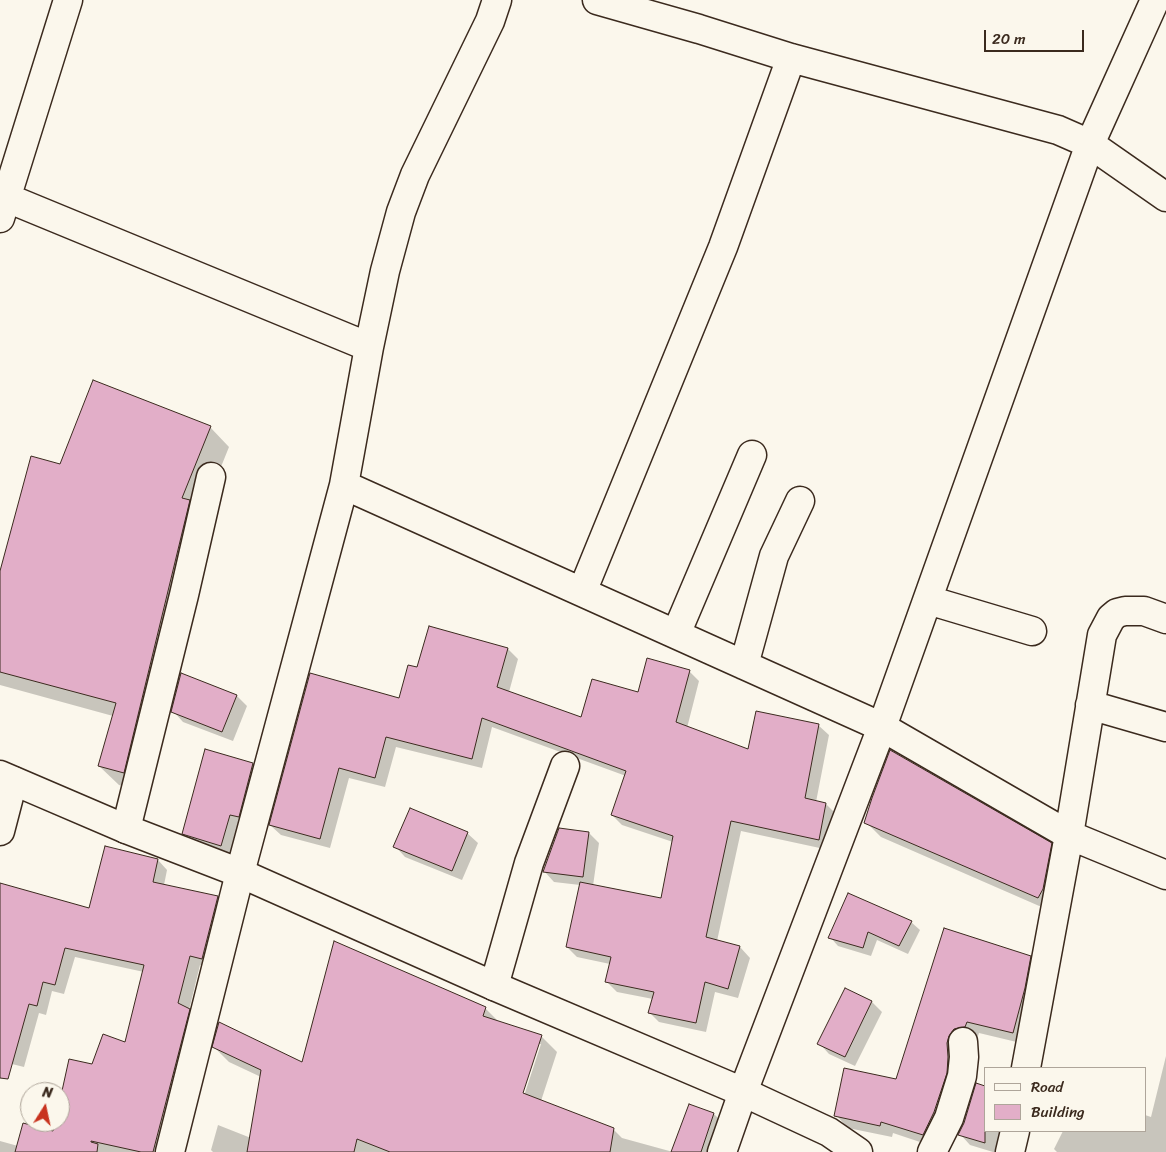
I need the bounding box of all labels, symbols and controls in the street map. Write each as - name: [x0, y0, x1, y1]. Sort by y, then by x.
- scale bar: [986, 20, 1086, 52]
- text: 20 m: [992, 26, 1026, 52]
- legend: [984, 1067, 1146, 1132]
- text: Road: [1031, 1074, 1063, 1100]
- text: N: [41, 1080, 54, 1106]
- north arrow: [20, 1082, 70, 1132]
- text: Building: [1031, 1099, 1085, 1125]

